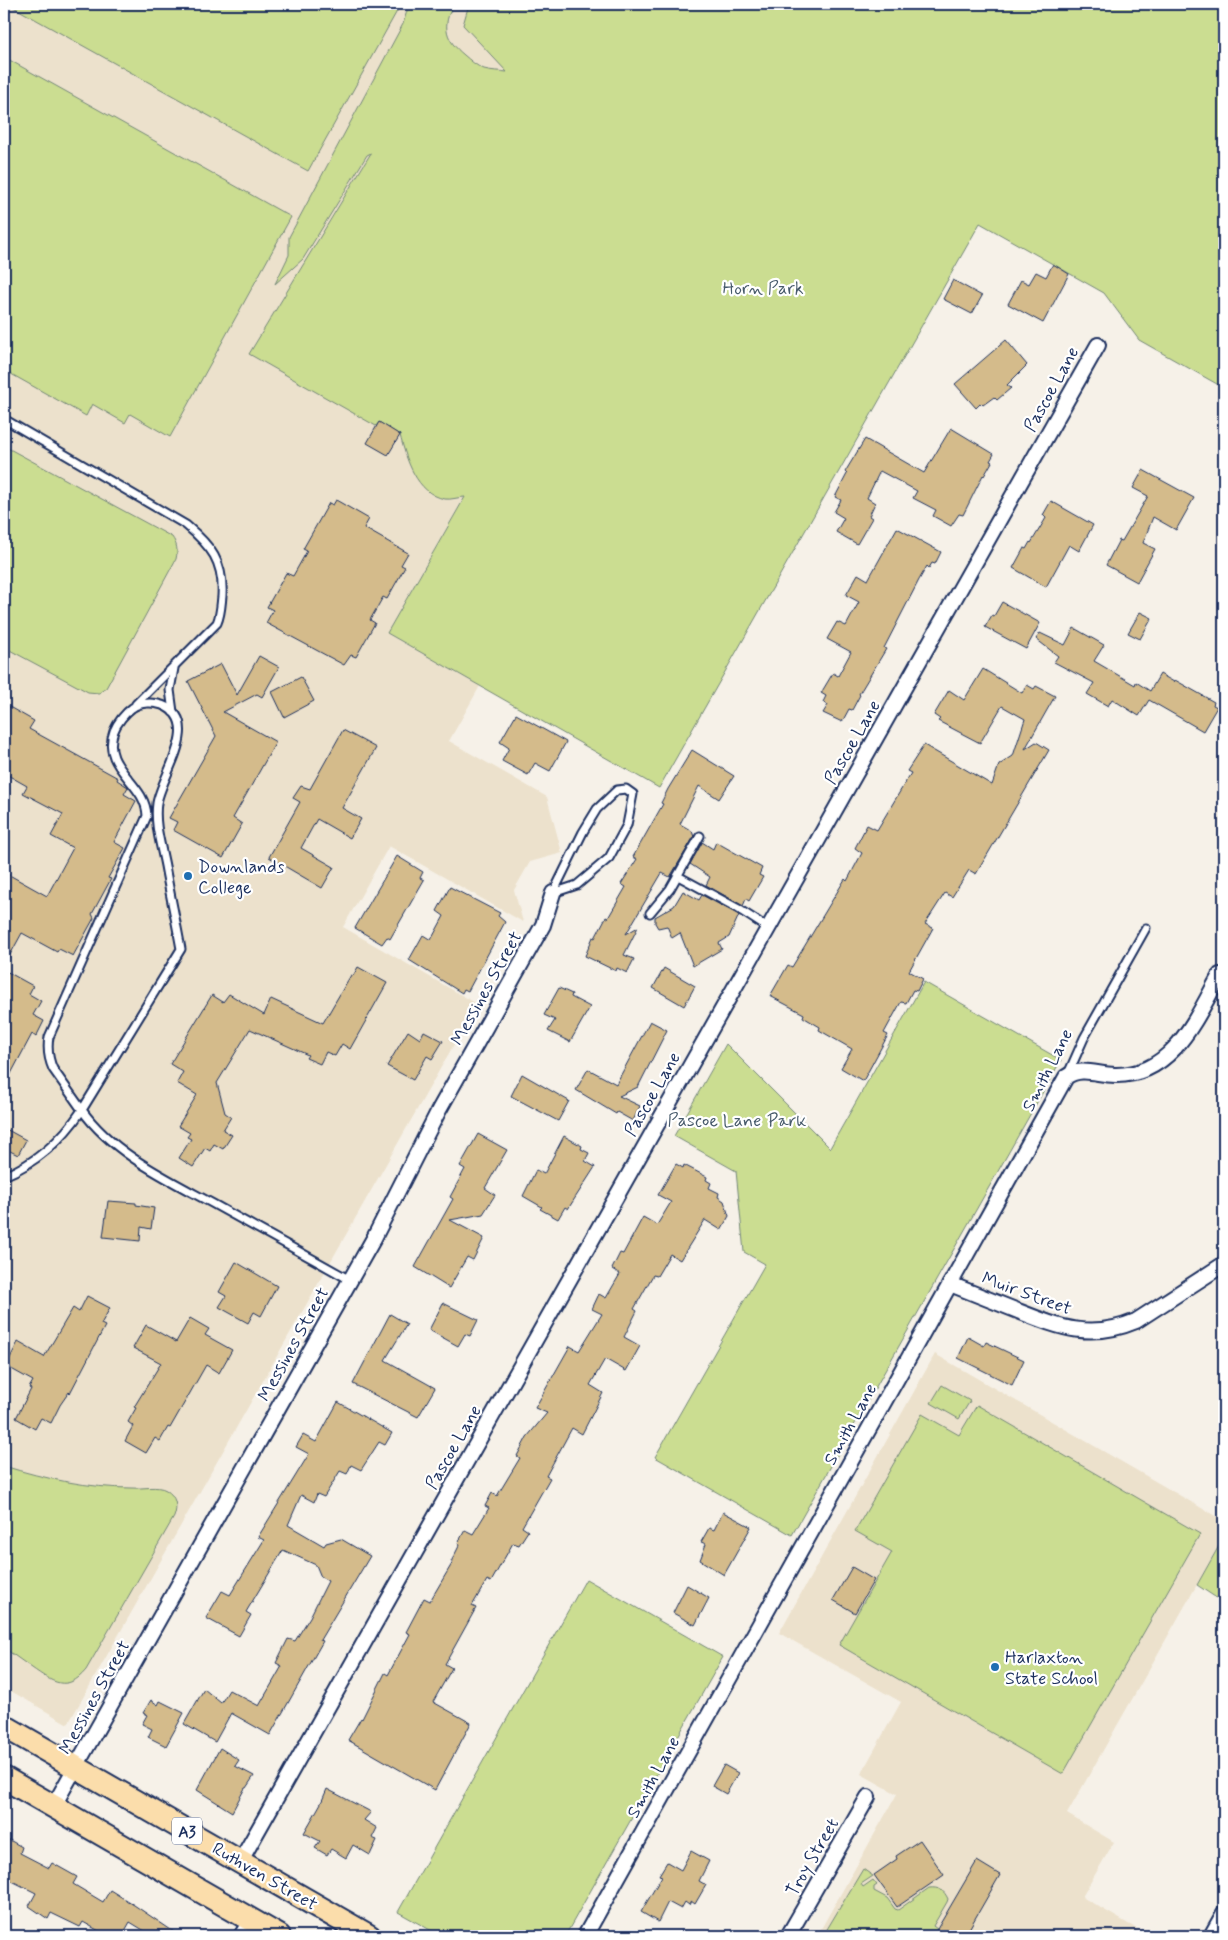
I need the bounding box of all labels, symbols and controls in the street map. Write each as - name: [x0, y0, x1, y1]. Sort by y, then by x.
- park label: Horn Park: [722, 277, 804, 301]
- street label: Pascoe Lane: [1019, 343, 1085, 436]
- street label: Pascoe Lane: [819, 696, 887, 789]
- place label: Downlands College: [198, 855, 285, 900]
- marker: Downlands College: [182, 870, 194, 882]
- street label: Messines Street: [446, 927, 528, 1050]
- street label: Smith Lane: [1017, 1025, 1079, 1116]
- street label: Pascoe Lane: [619, 1048, 687, 1141]
- park label: Pascoe Lane Park: [668, 1109, 807, 1133]
- street label: Muir Street: [978, 1267, 1075, 1321]
- street label: Messines Street: [253, 1283, 335, 1406]
- street label: Smith Lane: [819, 1379, 883, 1470]
- street label: Pascoe Lane: [420, 1401, 488, 1494]
- street label: Messines Street: [54, 1636, 136, 1759]
- place label: Harlaxton State School: [1005, 1646, 1098, 1691]
- marker: Harlaxton State School: [989, 1661, 1001, 1673]
- street label: Smith Lane: [622, 1732, 686, 1823]
- street label: Troy Street: [781, 1814, 845, 1901]
- road number: A3: [172, 1818, 202, 1844]
- street label: Ruthven Street: [207, 1837, 322, 1917]

